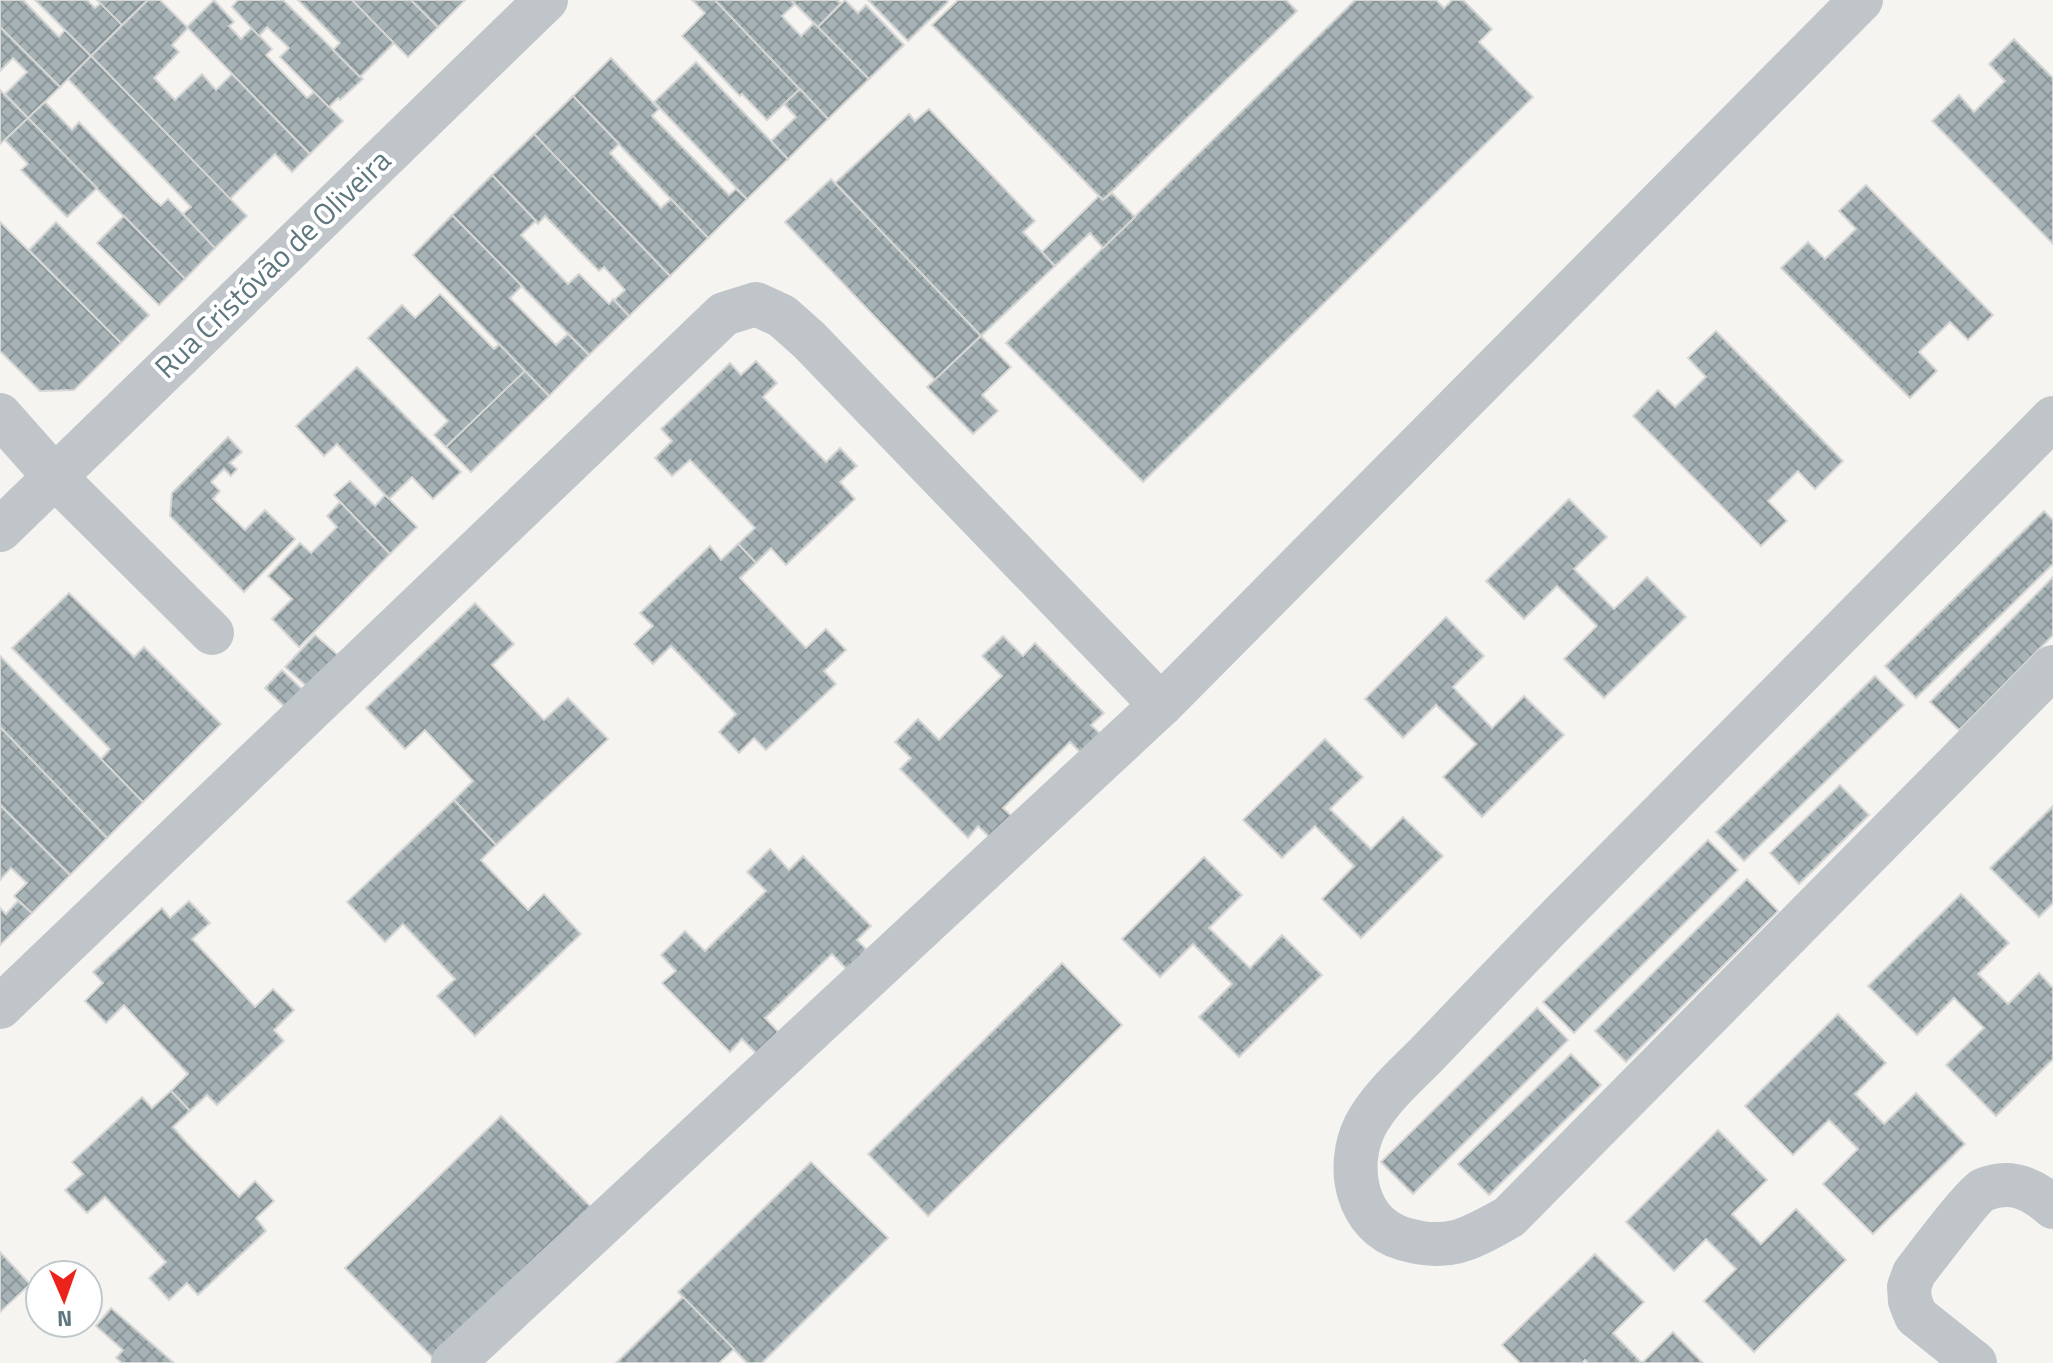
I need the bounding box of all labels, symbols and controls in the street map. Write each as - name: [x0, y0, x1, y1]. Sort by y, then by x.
- street label: Rua Cristóvão de Oliveira: [144, 138, 401, 389]
- north arrow: [24, 1259, 104, 1339]
- text: N: [56, 1302, 73, 1336]

